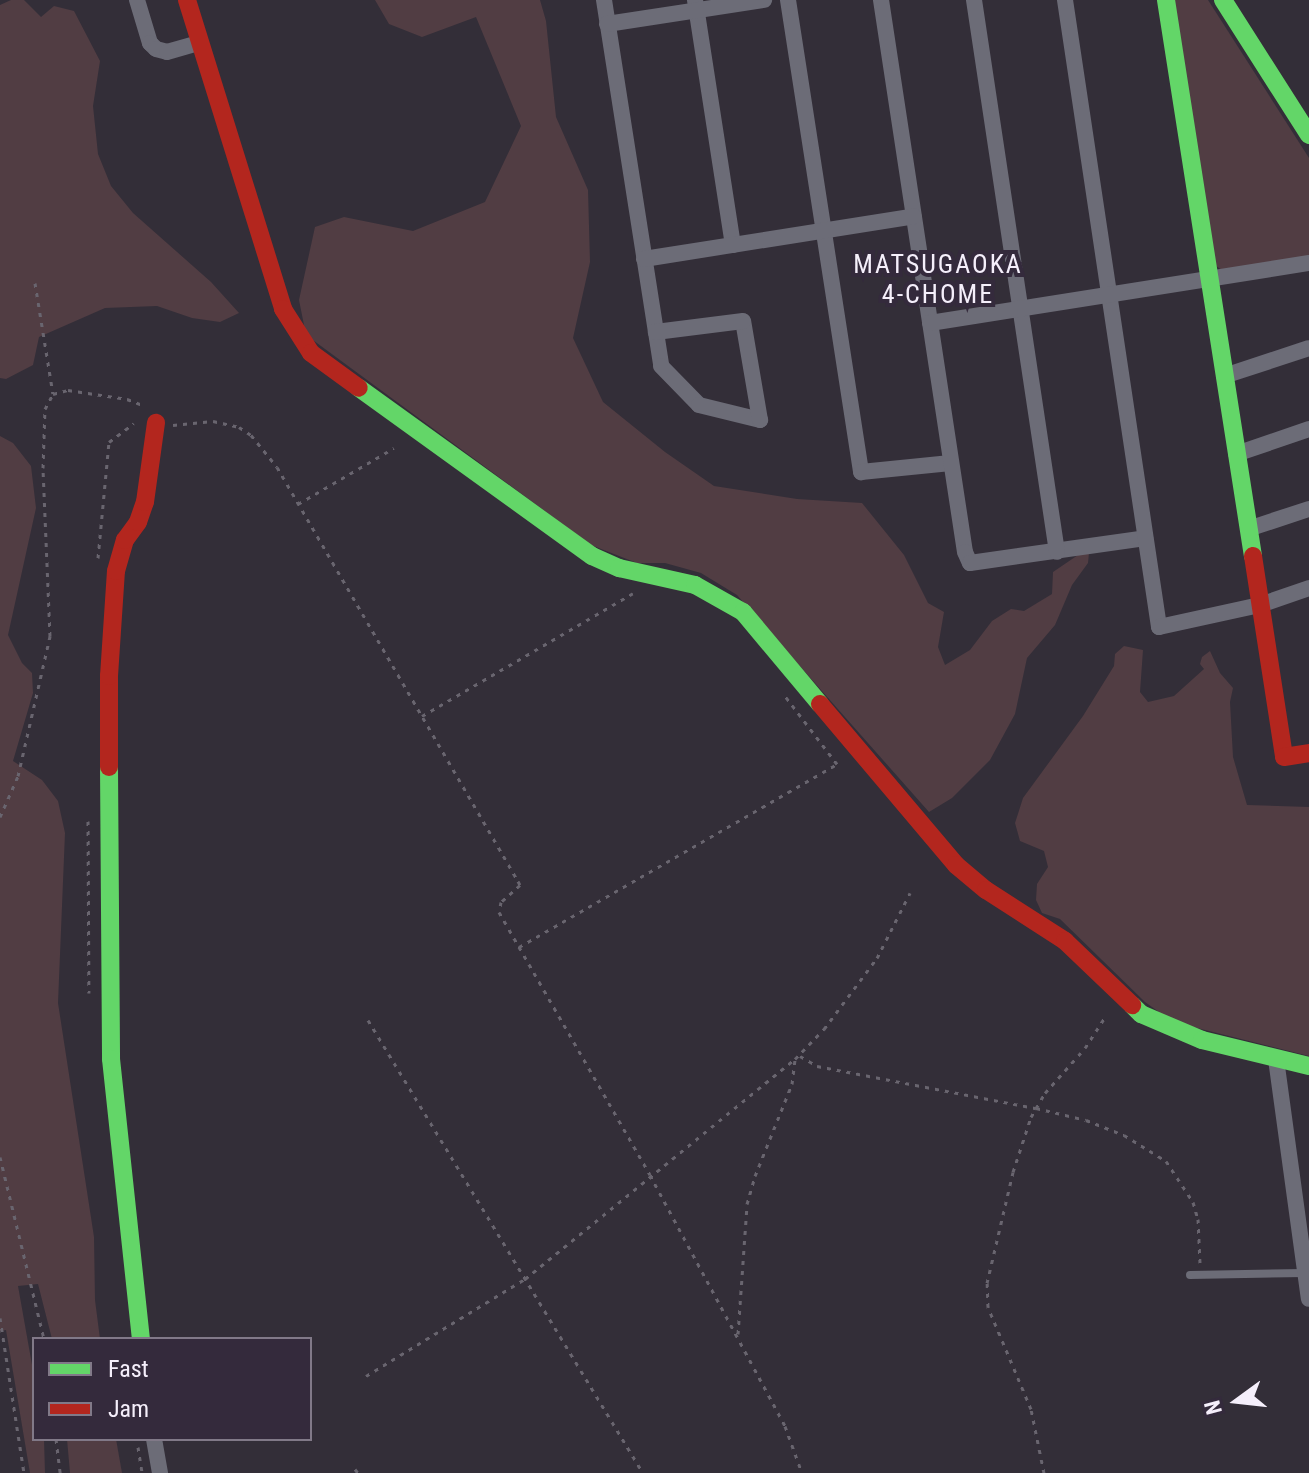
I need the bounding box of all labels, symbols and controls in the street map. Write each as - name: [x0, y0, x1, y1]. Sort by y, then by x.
- district label: MATSUGAOKA 4-CHOME: [853, 249, 1023, 310]
- legend: [32, 1337, 312, 1441]
- text: Fast: [108, 1355, 149, 1383]
- north arrow: [1197, 1361, 1277, 1441]
- text: Jam: [108, 1395, 149, 1423]
- text: N: [1200, 1398, 1227, 1417]

